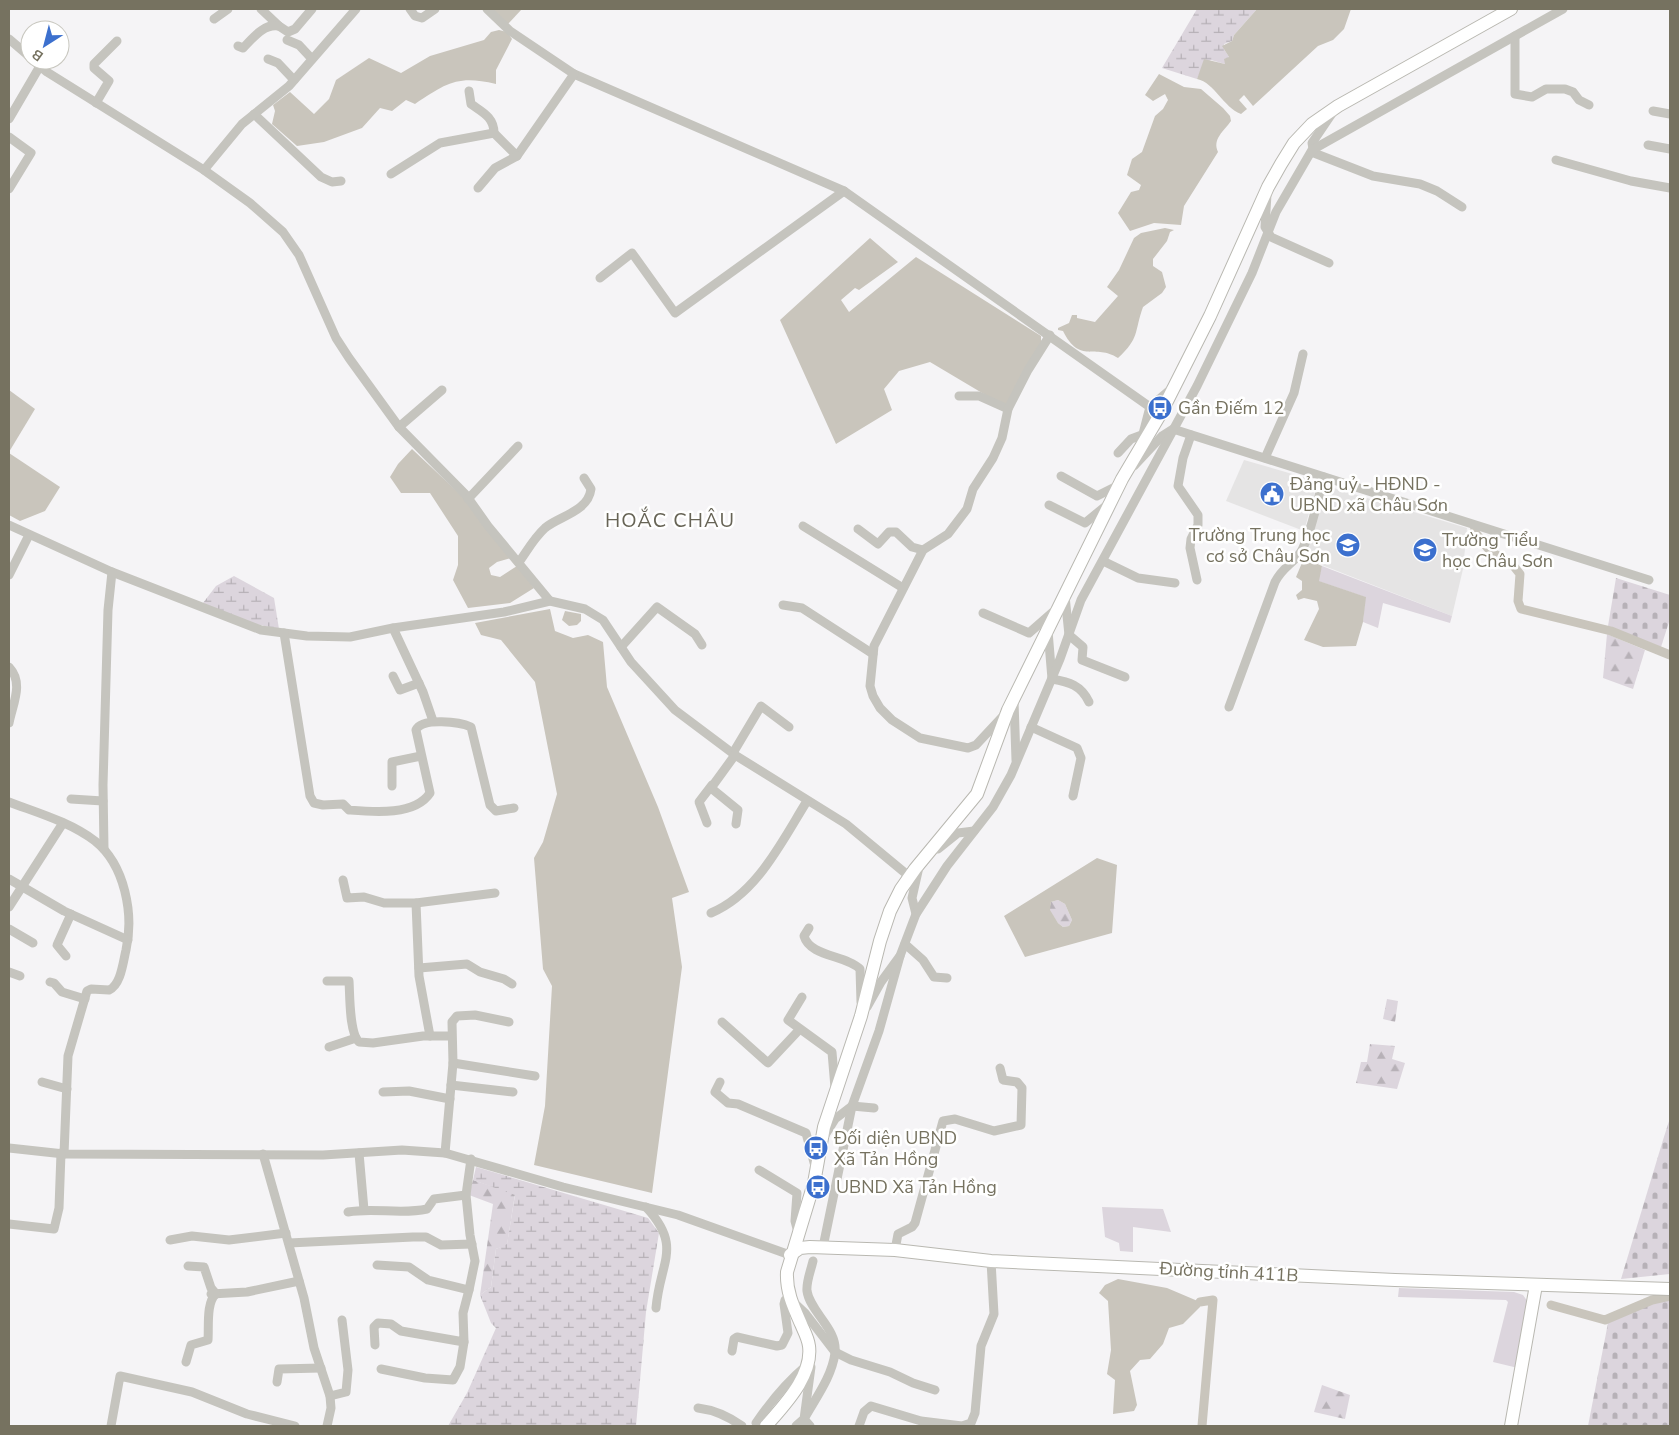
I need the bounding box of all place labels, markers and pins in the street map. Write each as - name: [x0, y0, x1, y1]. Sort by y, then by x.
- bus stop icon: Gần Điếm 12: [1147, 395, 1173, 421]
- place label: Gần Điếm 12: [1178, 396, 1284, 420]
- place label: Đảng uỷ - HĐND - UBND xã Châu Sơn: [1289, 472, 1448, 517]
- public building icon: Đảng uỷ - HĐND - UBND xã Châu Sơn: [1259, 481, 1285, 507]
- place label: Trường Trung học cơ sở Châu Sơn: [1189, 523, 1330, 568]
- place label: Trường Tiểu học Châu Sơn: [1442, 528, 1553, 573]
- school or university icon: Trường Trung học cơ sở Châu Sơn: [1335, 532, 1361, 558]
- school or university icon: Trường Tiểu học Châu Sơn: [1412, 537, 1438, 563]
- place label: Đối diện UBND Xã Tản Hồng: [833, 1126, 957, 1171]
- bus stop icon: Đối diện UBND Xã Tản Hồng: [803, 1135, 829, 1161]
- bus stop icon: UBND Xã Tản Hồng: [805, 1174, 831, 1200]
- place label: UBND Xã Tản Hồng: [836, 1175, 997, 1199]

